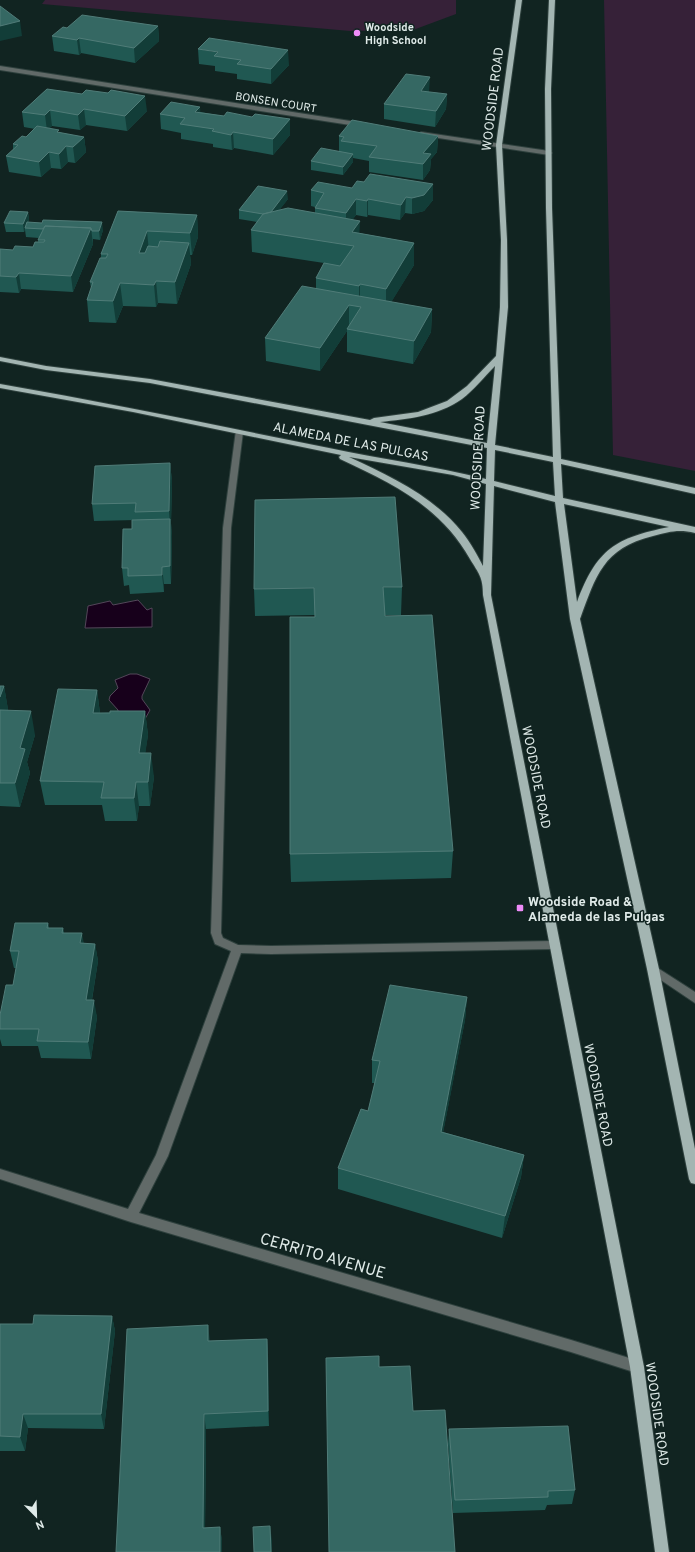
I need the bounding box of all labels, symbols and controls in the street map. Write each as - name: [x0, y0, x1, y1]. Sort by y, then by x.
- place label: Woodside High School: [365, 21, 426, 48]
- marker: Woodside High School: [352, 28, 362, 38]
- street label: WOODSIDE ROAD: [480, 46, 508, 152]
- street label: BONSEN COURT: [234, 90, 318, 116]
- street label: WOODSIDE ROAD: [468, 405, 490, 511]
- street label: ALAMEDA DE LAS PULGAS: [271, 420, 430, 466]
- street label: WOODSIDE ROAD: [517, 724, 553, 830]
- place label: Woodside Road & Alameda de las Pulgas: [528, 895, 665, 926]
- marker: Woodside Road & Alameda de las Pulgas: [515, 903, 525, 913]
- street label: WOODSIDE ROAD: [579, 1042, 615, 1148]
- street label: CERRITO AVENUE: [257, 1229, 388, 1284]
- street label: WOODSIDE ROAD: [641, 1361, 671, 1467]
- north arrow: [16, 1496, 56, 1536]
- text: N: [33, 1516, 46, 1532]

